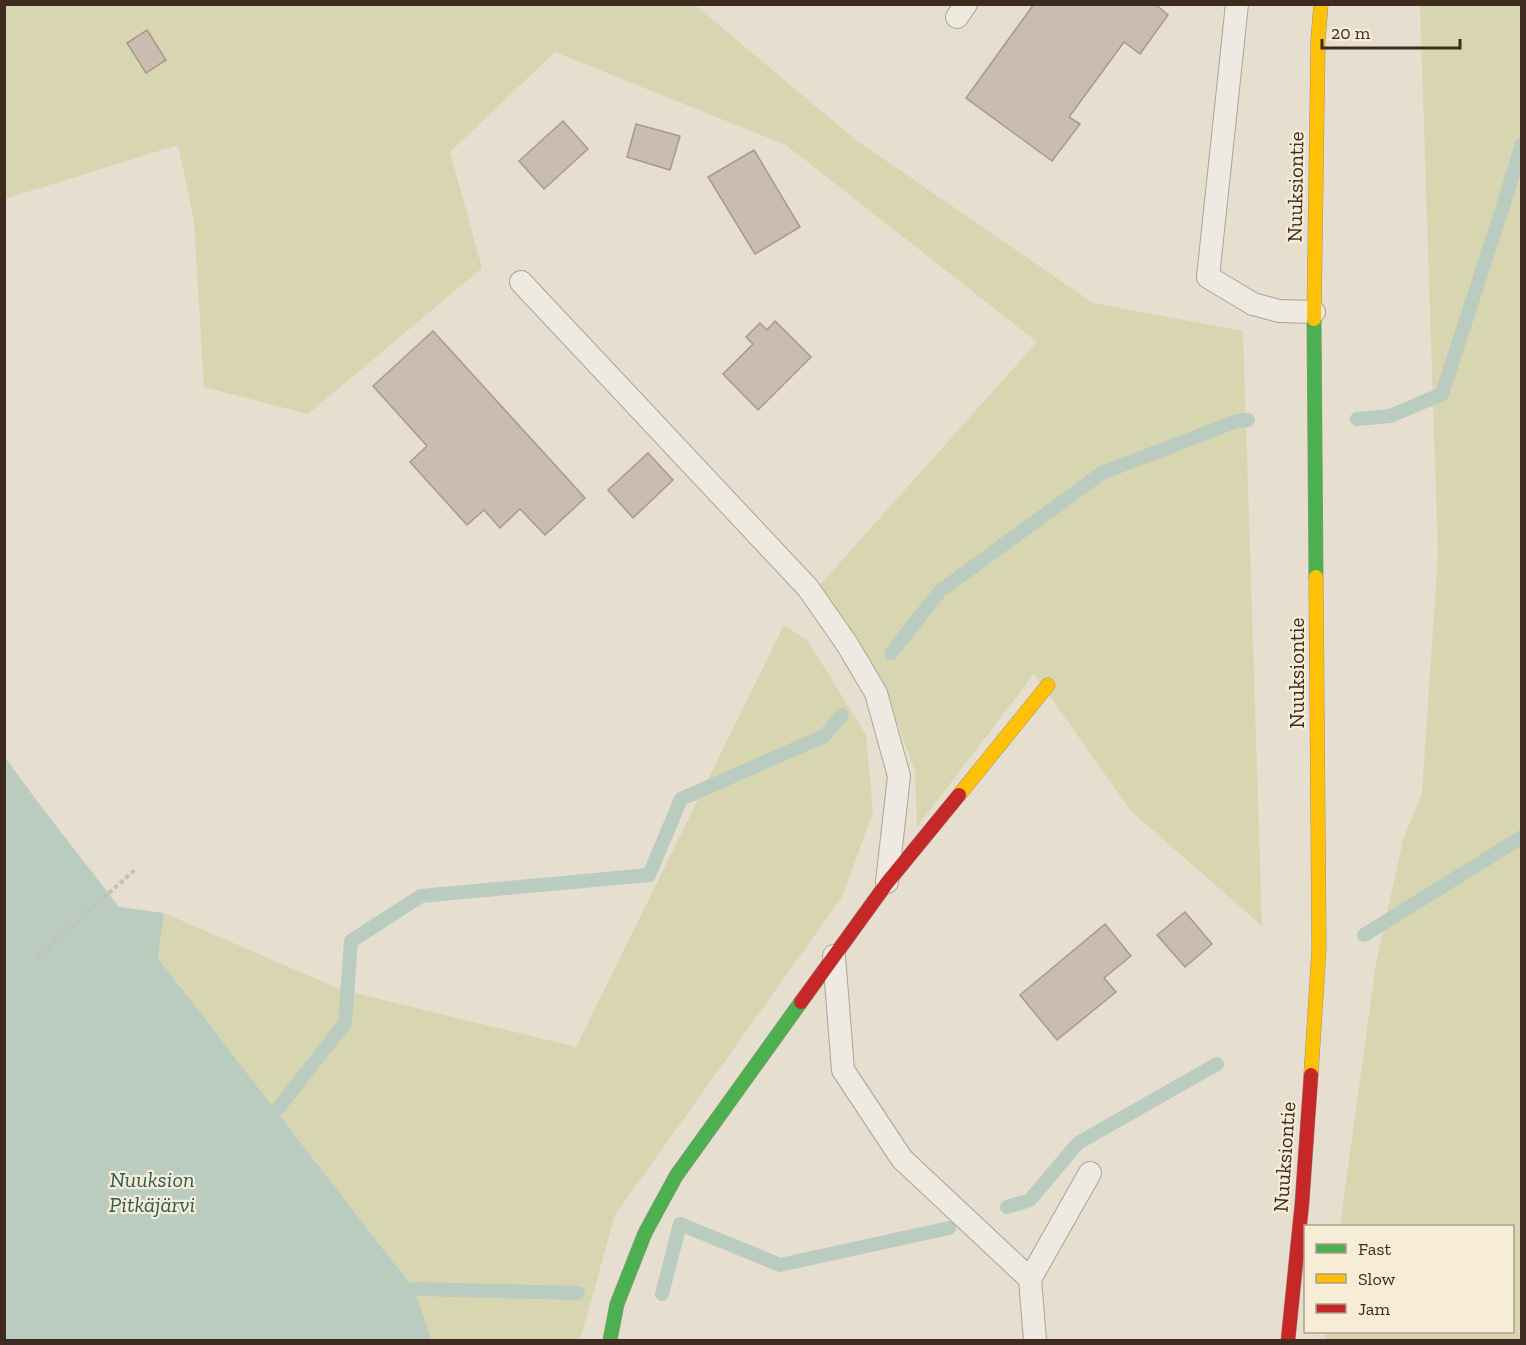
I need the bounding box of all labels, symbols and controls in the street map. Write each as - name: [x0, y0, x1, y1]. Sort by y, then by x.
- scale bar: [1322, 12, 1460, 50]
- text: 20 m: [1331, 22, 1371, 44]
- street label: Nuuksiontie: [1282, 131, 1308, 243]
- street label: Nuuksiontie: [1284, 617, 1309, 728]
- street label: Nuuksiontie: [1268, 1101, 1300, 1213]
- water label: Nuuksion Pitkäjärvi: [109, 1166, 195, 1218]
- legend: [1304, 1225, 1514, 1333]
- text: Fast: [1358, 1238, 1391, 1260]
- text: Slow: [1358, 1268, 1395, 1290]
- text: Jam: [1358, 1298, 1390, 1320]

